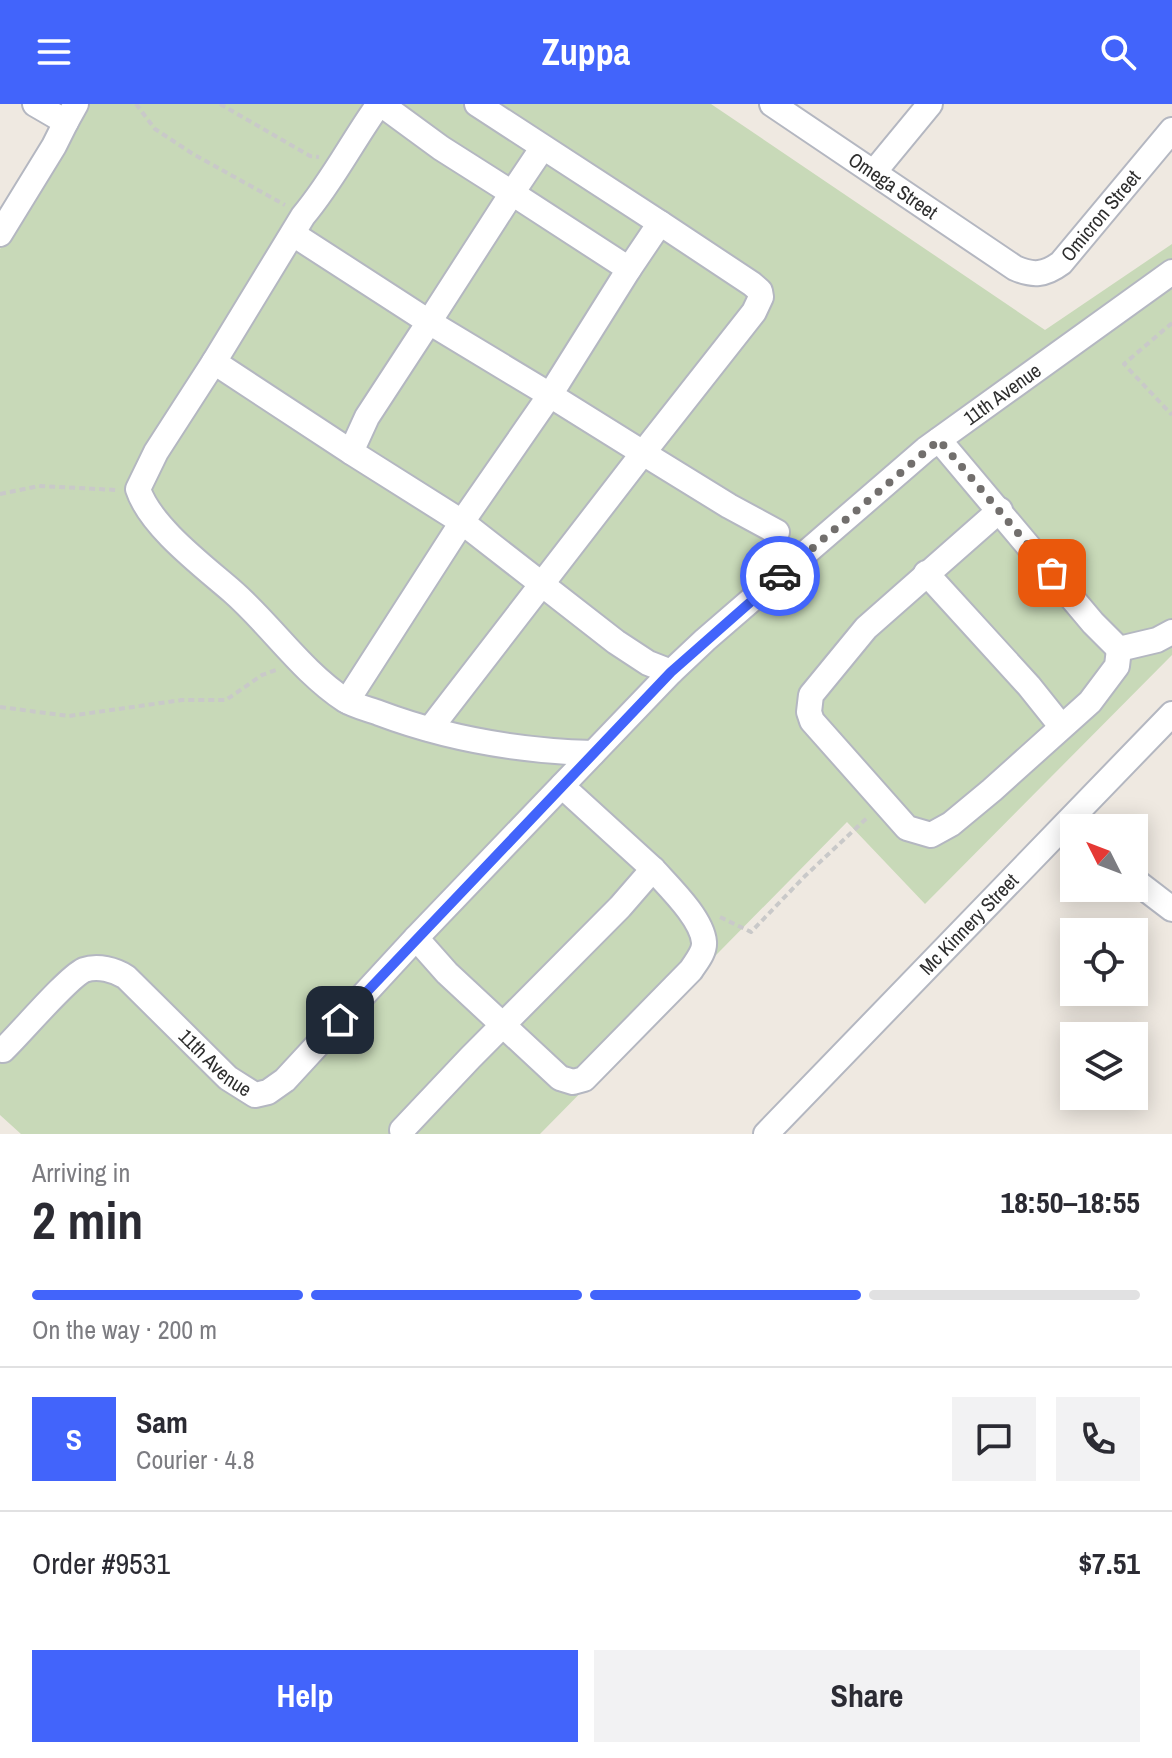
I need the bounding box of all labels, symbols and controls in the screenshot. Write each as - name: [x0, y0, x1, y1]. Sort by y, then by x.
- text: Zuppa: [542, 28, 630, 76]
- icon: menu: [32, 30, 76, 74]
- icon: search: [1096, 30, 1140, 74]
- street label: Omega Street: [843, 145, 944, 225]
- street label: Omicron Street: [1054, 164, 1146, 267]
- street label: 11th Avenue: [958, 357, 1046, 431]
- courier: [740, 536, 820, 616]
- pin: [1018, 539, 1086, 607]
- icon: bag: [1030, 551, 1074, 595]
- icon: car: [758, 554, 802, 598]
- north arrow: [1060, 814, 1148, 902]
- map controls: [1060, 814, 1148, 1110]
- street label: Mc Kinnery Street: [913, 867, 1024, 980]
- button: locate: [1060, 918, 1148, 1006]
- pin: [306, 986, 374, 1054]
- icon: home: [318, 998, 362, 1042]
- button: layers: [1060, 1022, 1148, 1110]
- street label: 11th Avenue: [173, 1023, 257, 1103]
- text: Arriving in: [32, 1155, 130, 1190]
- text: 18:50–18:55: [1001, 1182, 1140, 1222]
- text: 2 min: [32, 1185, 143, 1255]
- text: On the way · 200 m: [32, 1312, 217, 1347]
- button: chat: [952, 1397, 1036, 1481]
- button: phone: [1056, 1397, 1140, 1481]
- text: Sam: [136, 1402, 188, 1442]
- text: S: [66, 1419, 82, 1459]
- text: Courier · 4.8: [136, 1442, 255, 1477]
- text: Order #9531: [32, 1543, 170, 1583]
- text: $7.51: [1078, 1543, 1140, 1583]
- button: Help: [32, 1650, 578, 1742]
- button: Share: [594, 1650, 1140, 1742]

